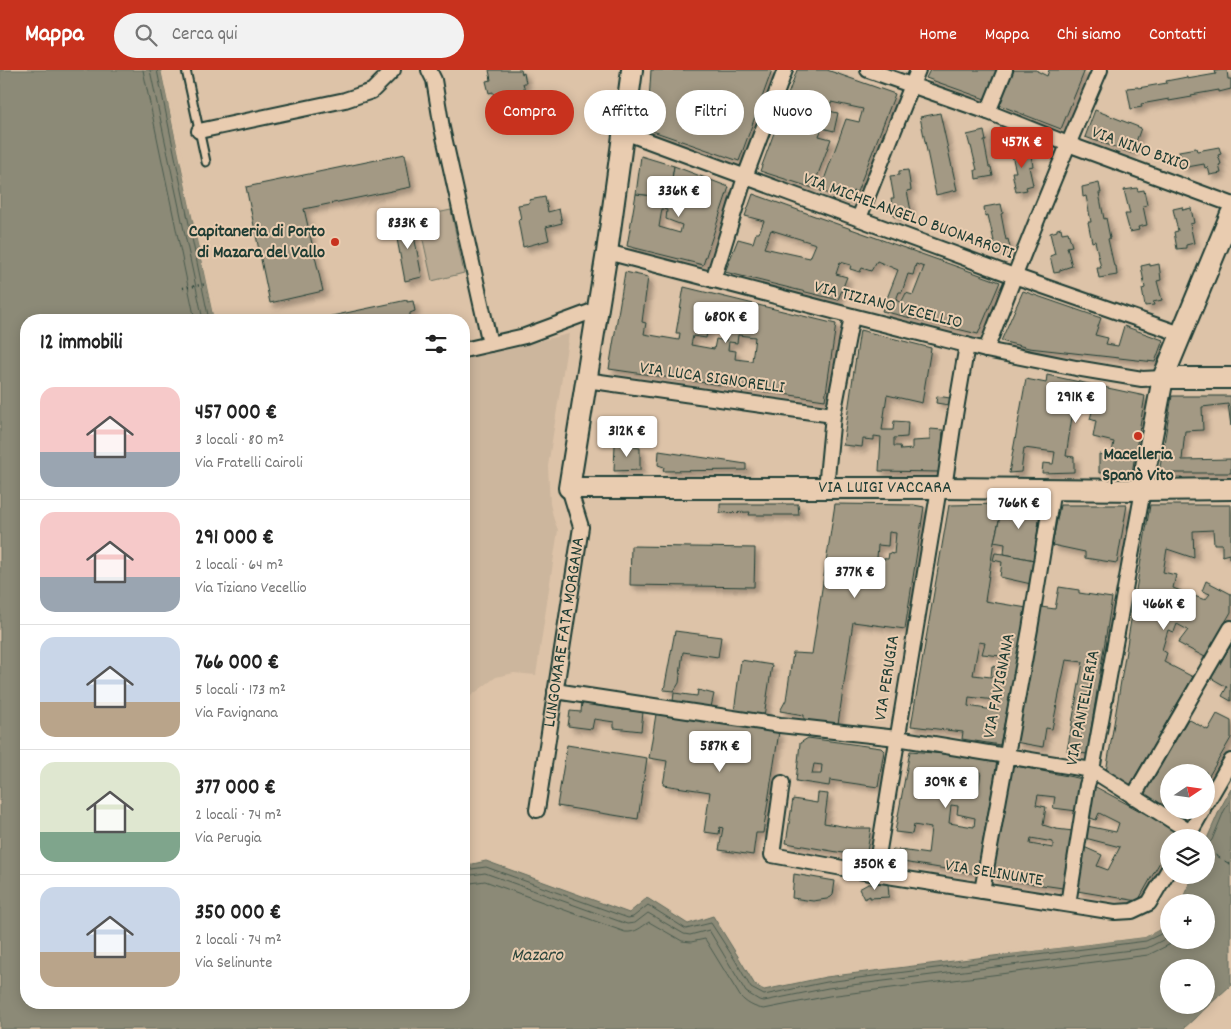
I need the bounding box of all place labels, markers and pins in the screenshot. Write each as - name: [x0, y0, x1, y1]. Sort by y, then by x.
- pin: 457K €: [981, 126, 1063, 169]
- pin: 336K €: [638, 176, 720, 218]
- pin: 833K €: [367, 208, 449, 250]
- place label: Capitaneria di Porto di Mazara del Vallo: [189, 220, 325, 266]
- marker: Capitaneria di Porto di Mazara del Vallo: [329, 236, 341, 248]
- pin: 680K €: [685, 302, 767, 344]
- pin: 291K €: [1035, 382, 1117, 424]
- pin: 312K €: [586, 416, 668, 458]
- marker: Macelleria Spanò Vito: [1132, 430, 1144, 442]
- place label: Macelleria Spanò Vito: [1102, 443, 1174, 489]
- pin: 766K €: [978, 488, 1060, 530]
- pin: 377K €: [814, 556, 896, 599]
- pin: 466K €: [1123, 588, 1205, 631]
- pin: 587K €: [679, 730, 761, 773]
- pin: 309K €: [905, 766, 987, 809]
- pin: 350K €: [834, 848, 916, 891]

